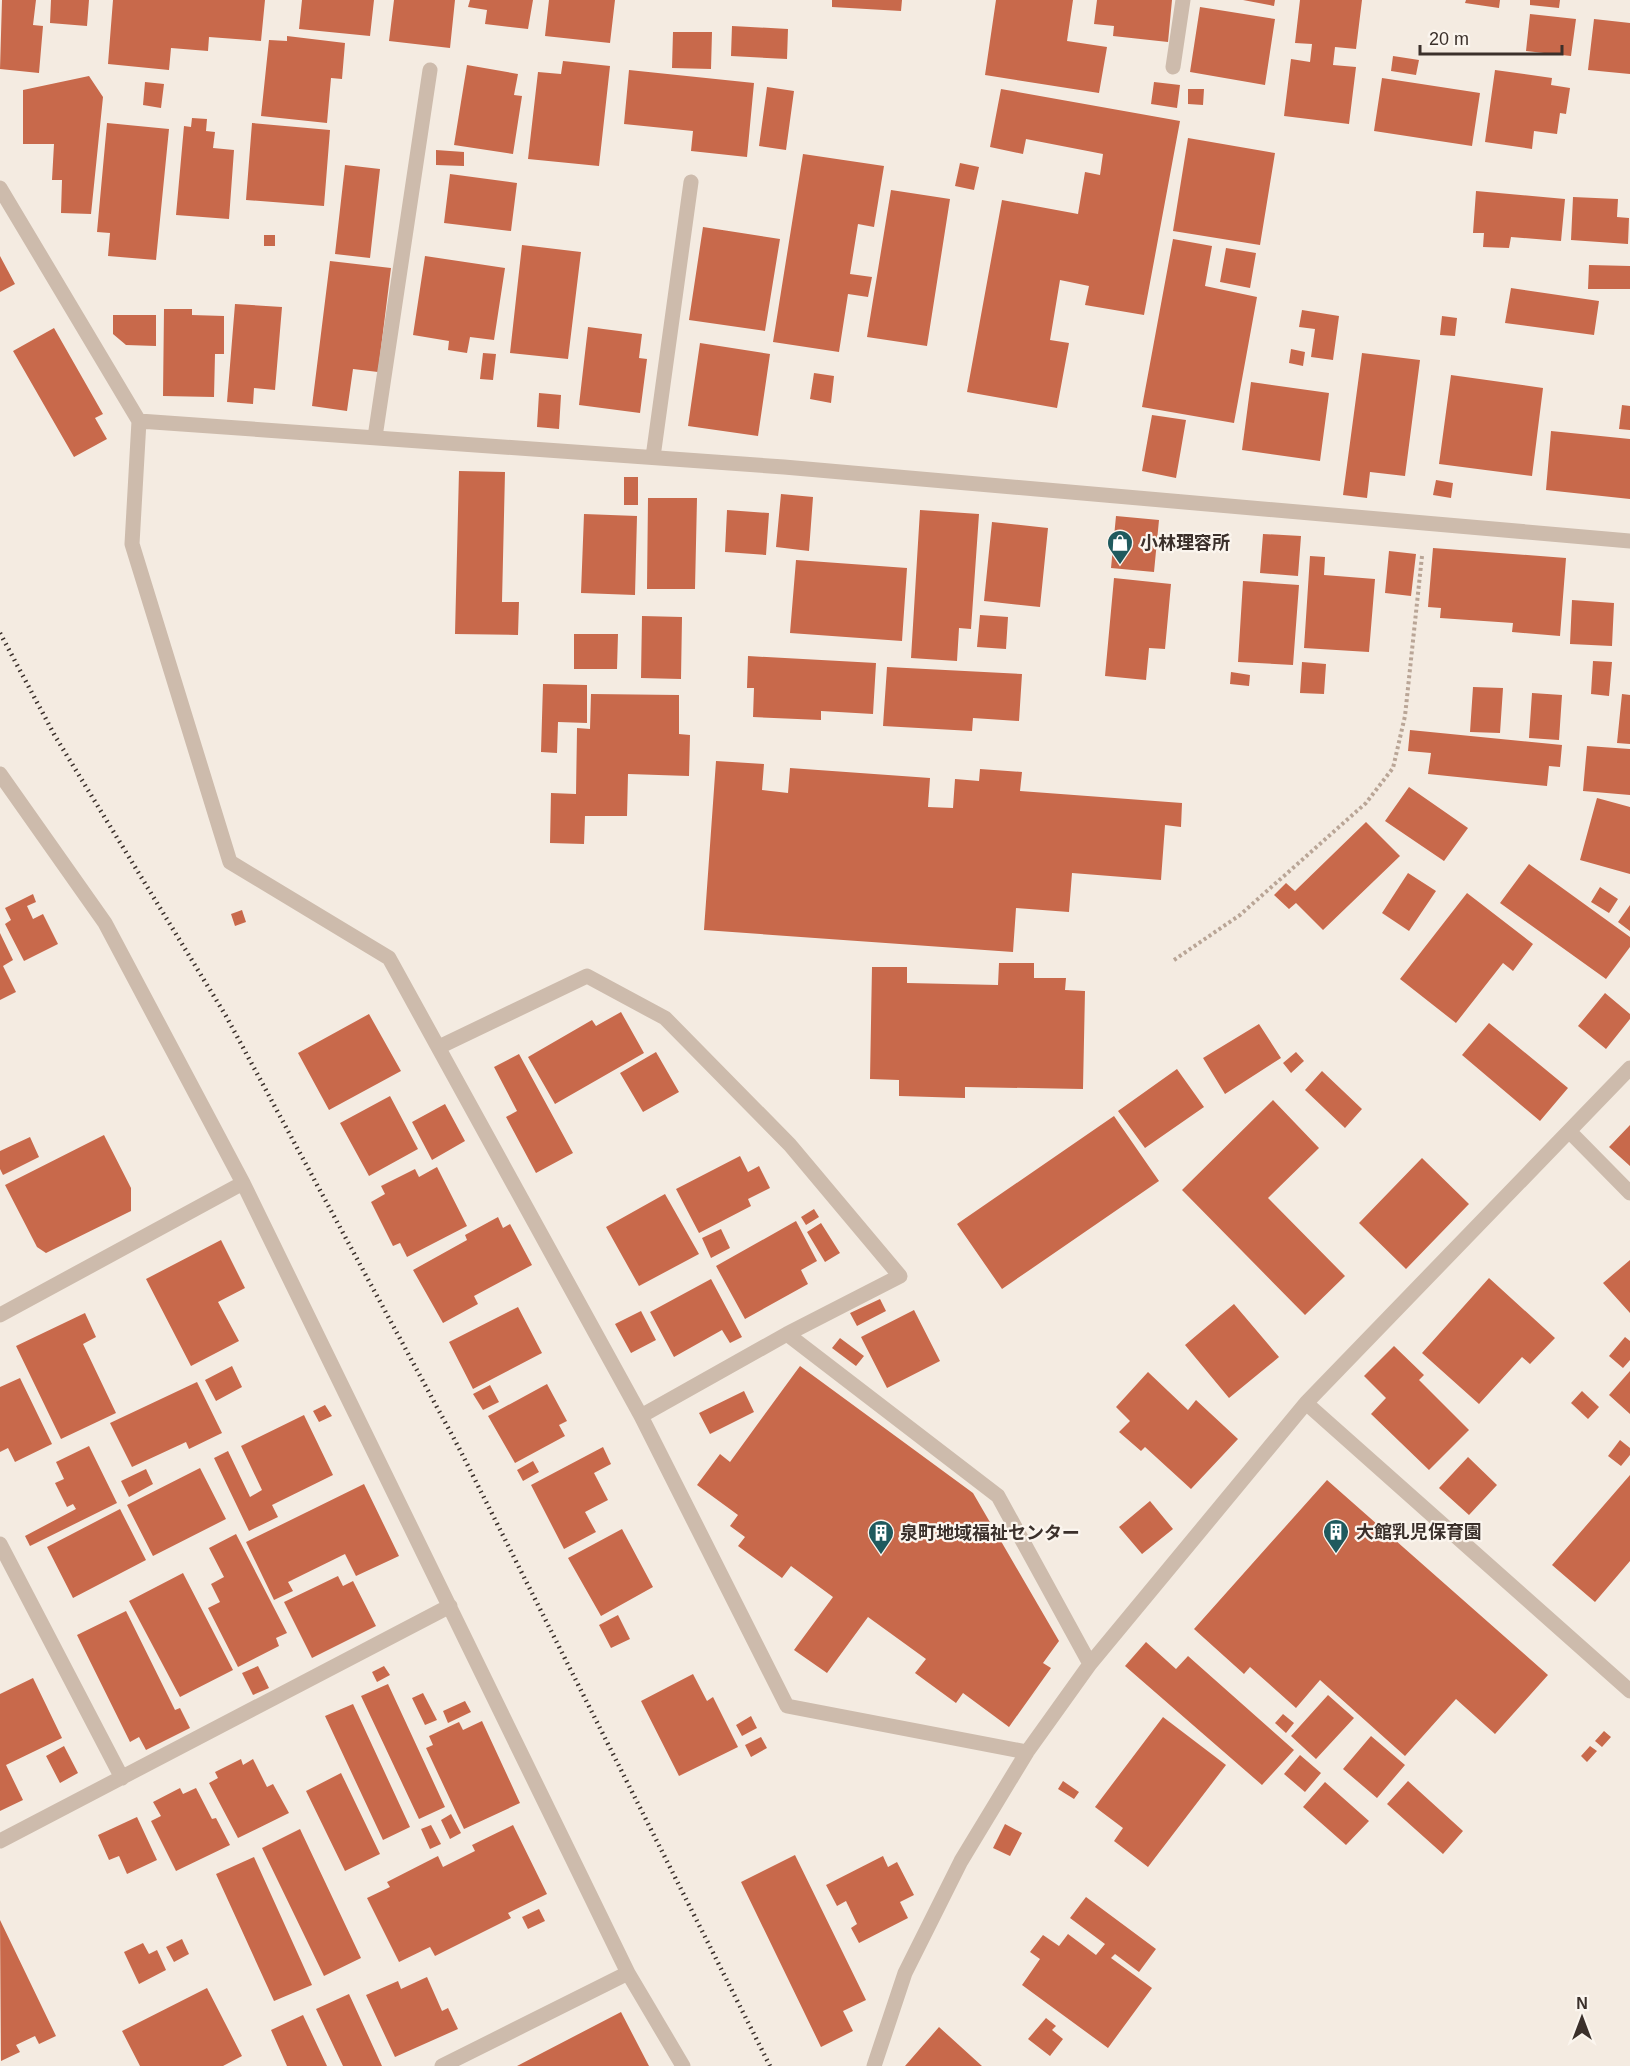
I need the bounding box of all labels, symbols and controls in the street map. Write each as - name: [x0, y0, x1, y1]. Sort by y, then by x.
- scale bar: [1420, 18, 1562, 56]
- text: 20 m: [1429, 29, 1469, 49]
- shop icon: 小林理容所: [1105, 528, 1135, 566]
- place label: 小林理容所: [1140, 533, 1230, 553]
- building icon: 大館乳児保育園: [1321, 1517, 1351, 1555]
- building icon: 泉町地域福祉センター: [866, 1518, 896, 1556]
- place label: 大館乳児保育園: [1356, 1522, 1482, 1542]
- place label: 泉町地域福祉センター: [900, 1523, 1080, 1543]
- north arrow: [1552, 1988, 1612, 2048]
- text: N: [1576, 1995, 1588, 2012]

